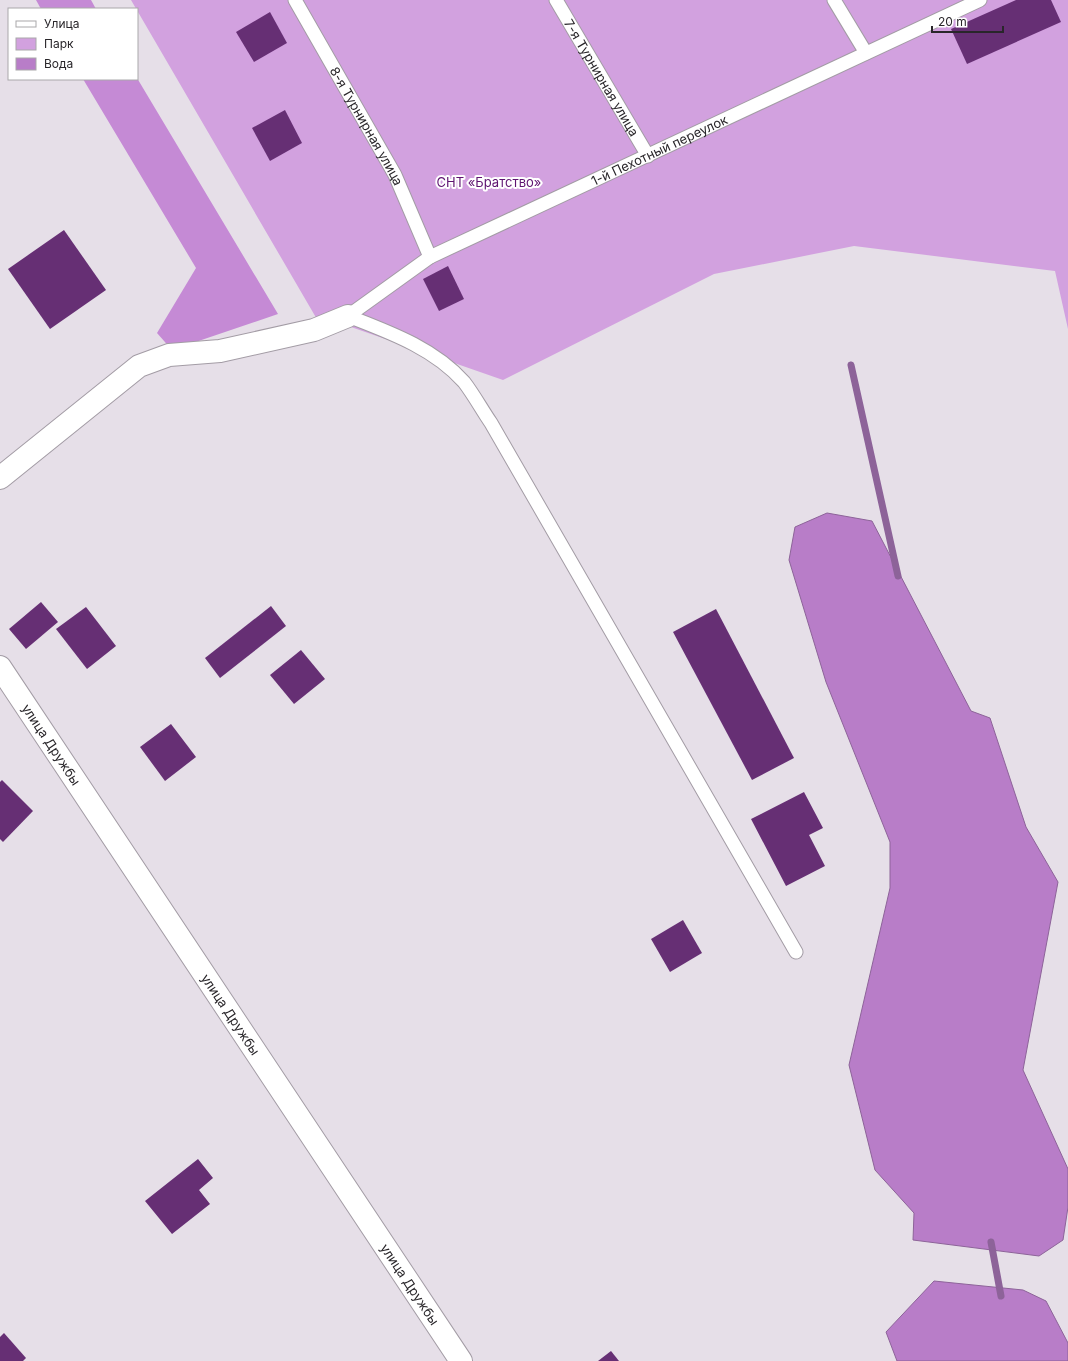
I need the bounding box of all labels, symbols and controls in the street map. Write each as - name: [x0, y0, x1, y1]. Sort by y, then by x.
- legend: [8, 8, 138, 80]
- scale bar: [932, 8, 1003, 34]
- text: 20 m: [938, 14, 967, 29]
- text: Улица: [44, 16, 79, 31]
- street label: 7-я Турнирная улица: [561, 16, 642, 139]
- text: Парк: [44, 36, 74, 51]
- text: Вода: [44, 56, 73, 71]
- street label: 8-я Турнирная улица: [327, 64, 406, 188]
- street label: 1-й Пехотный переулок: [588, 111, 730, 189]
- park label: СНТ «Братство»: [437, 174, 541, 190]
- street label: улица Дружбы: [19, 701, 84, 788]
- street label: улица Дружбы: [198, 971, 263, 1058]
- street label: улица Дружбы: [377, 1241, 443, 1328]

